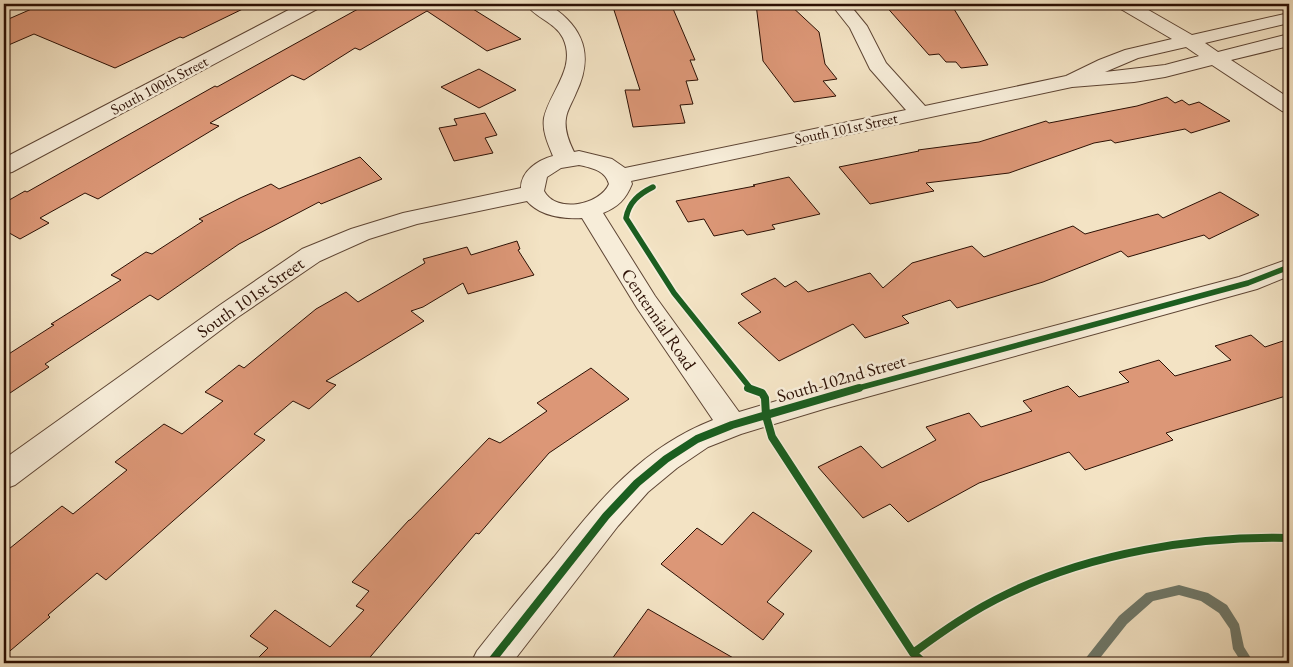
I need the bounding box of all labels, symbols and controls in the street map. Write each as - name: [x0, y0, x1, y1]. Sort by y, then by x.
- street label: South 100th Street: [107, 51, 211, 119]
- street label: South 101st Street: [793, 108, 900, 148]
- street label: South 101st Street: [192, 251, 308, 343]
- street label: Centennial Road: [616, 264, 702, 375]
- street label: South 102nd Street: [774, 349, 908, 407]

